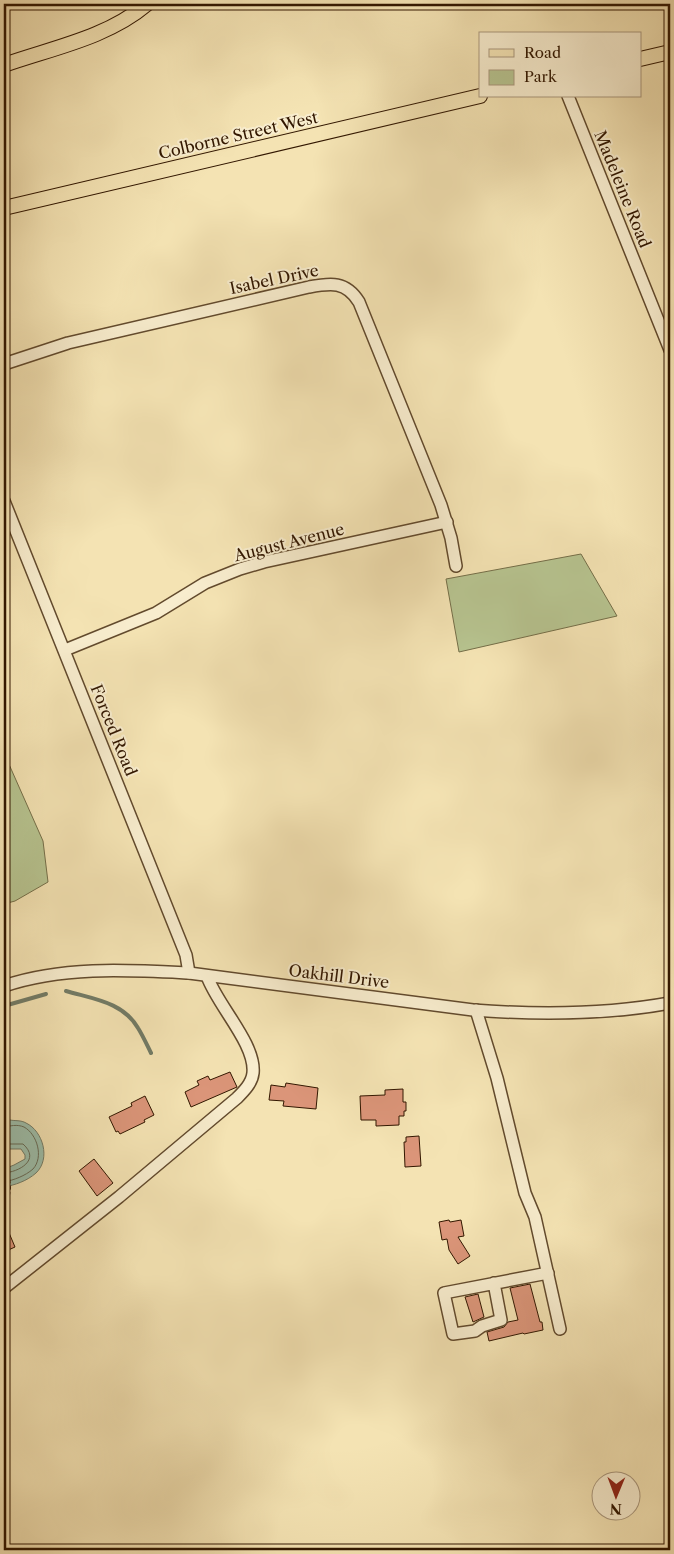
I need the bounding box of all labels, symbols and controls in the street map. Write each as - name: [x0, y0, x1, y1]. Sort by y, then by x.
- legend: [479, 32, 642, 98]
- text: Road: [524, 43, 561, 62]
- text: Park: [524, 67, 558, 86]
- street label: Colborne Street West: [156, 107, 320, 163]
- street label: Madeleine Road: [590, 128, 656, 251]
- street label: Isabel Drive: [228, 260, 320, 298]
- street label: August Avenue: [231, 519, 346, 566]
- street label: Forced Road: [87, 681, 142, 779]
- street label: Oakhill Drive: [288, 960, 390, 992]
- north arrow: [592, 1472, 642, 1522]
- text: N: [610, 1500, 622, 1518]

